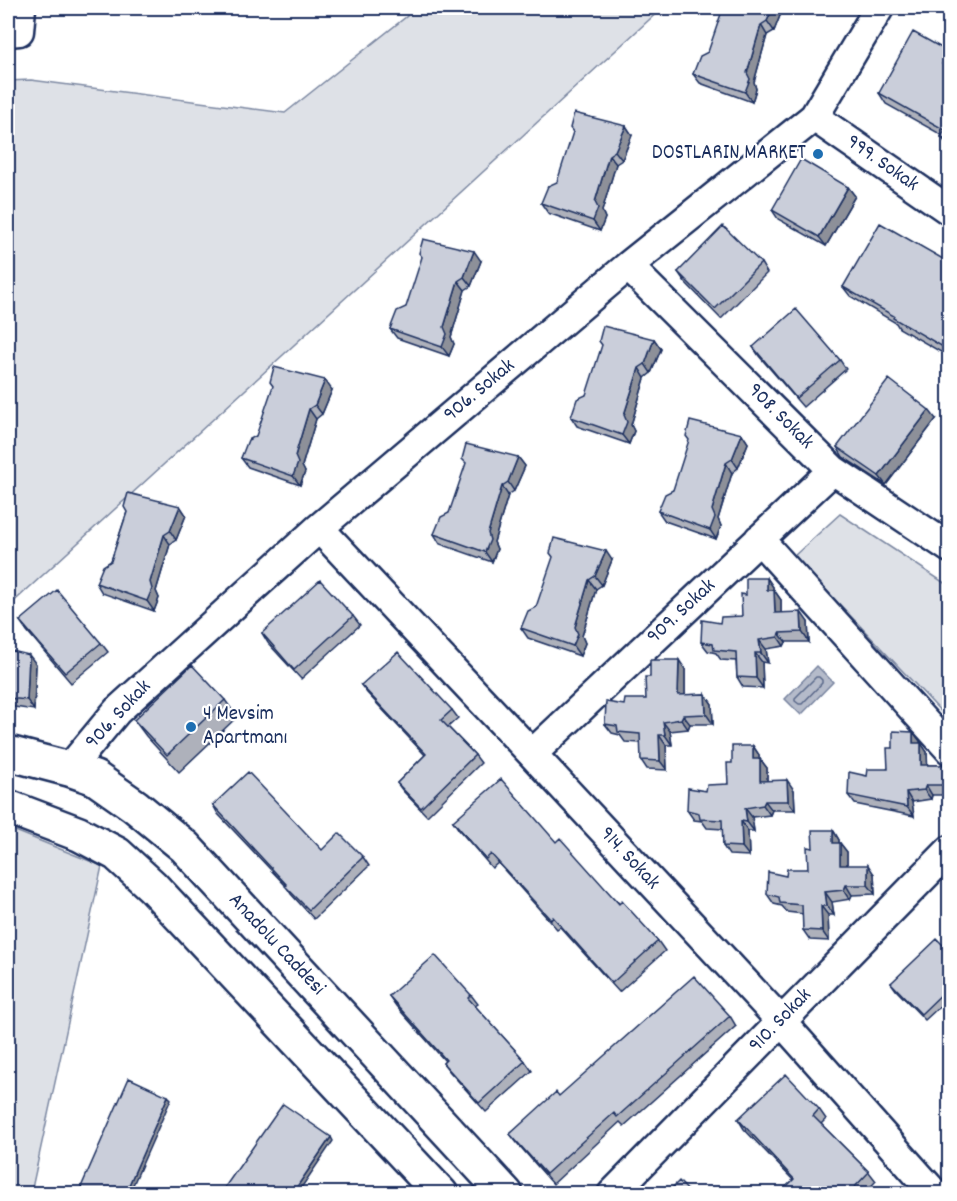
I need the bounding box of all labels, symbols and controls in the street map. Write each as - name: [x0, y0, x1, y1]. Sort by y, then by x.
- street label: 999. Sokak: [839, 128, 925, 200]
- place label: DOSTLARIN MARKET: [652, 139, 807, 169]
- marker: DOSTLARIN MARKET: [811, 147, 825, 161]
- street label: 906. Sokak: [438, 352, 522, 430]
- street label: 908. Sokak: [740, 377, 820, 457]
- street label: 909. Sokak: [641, 572, 723, 652]
- street label: 906. Sokak: [79, 674, 159, 756]
- place label: 4 Mevsim Apartmanı: [203, 700, 287, 754]
- marker: 4 Mevsim Apartmanı: [184, 720, 198, 734]
- street label: 914. Sokak: [592, 821, 666, 897]
- street label: Anadolu Caddesi: [220, 887, 332, 1003]
- street label: 910. Sokak: [743, 982, 819, 1060]

